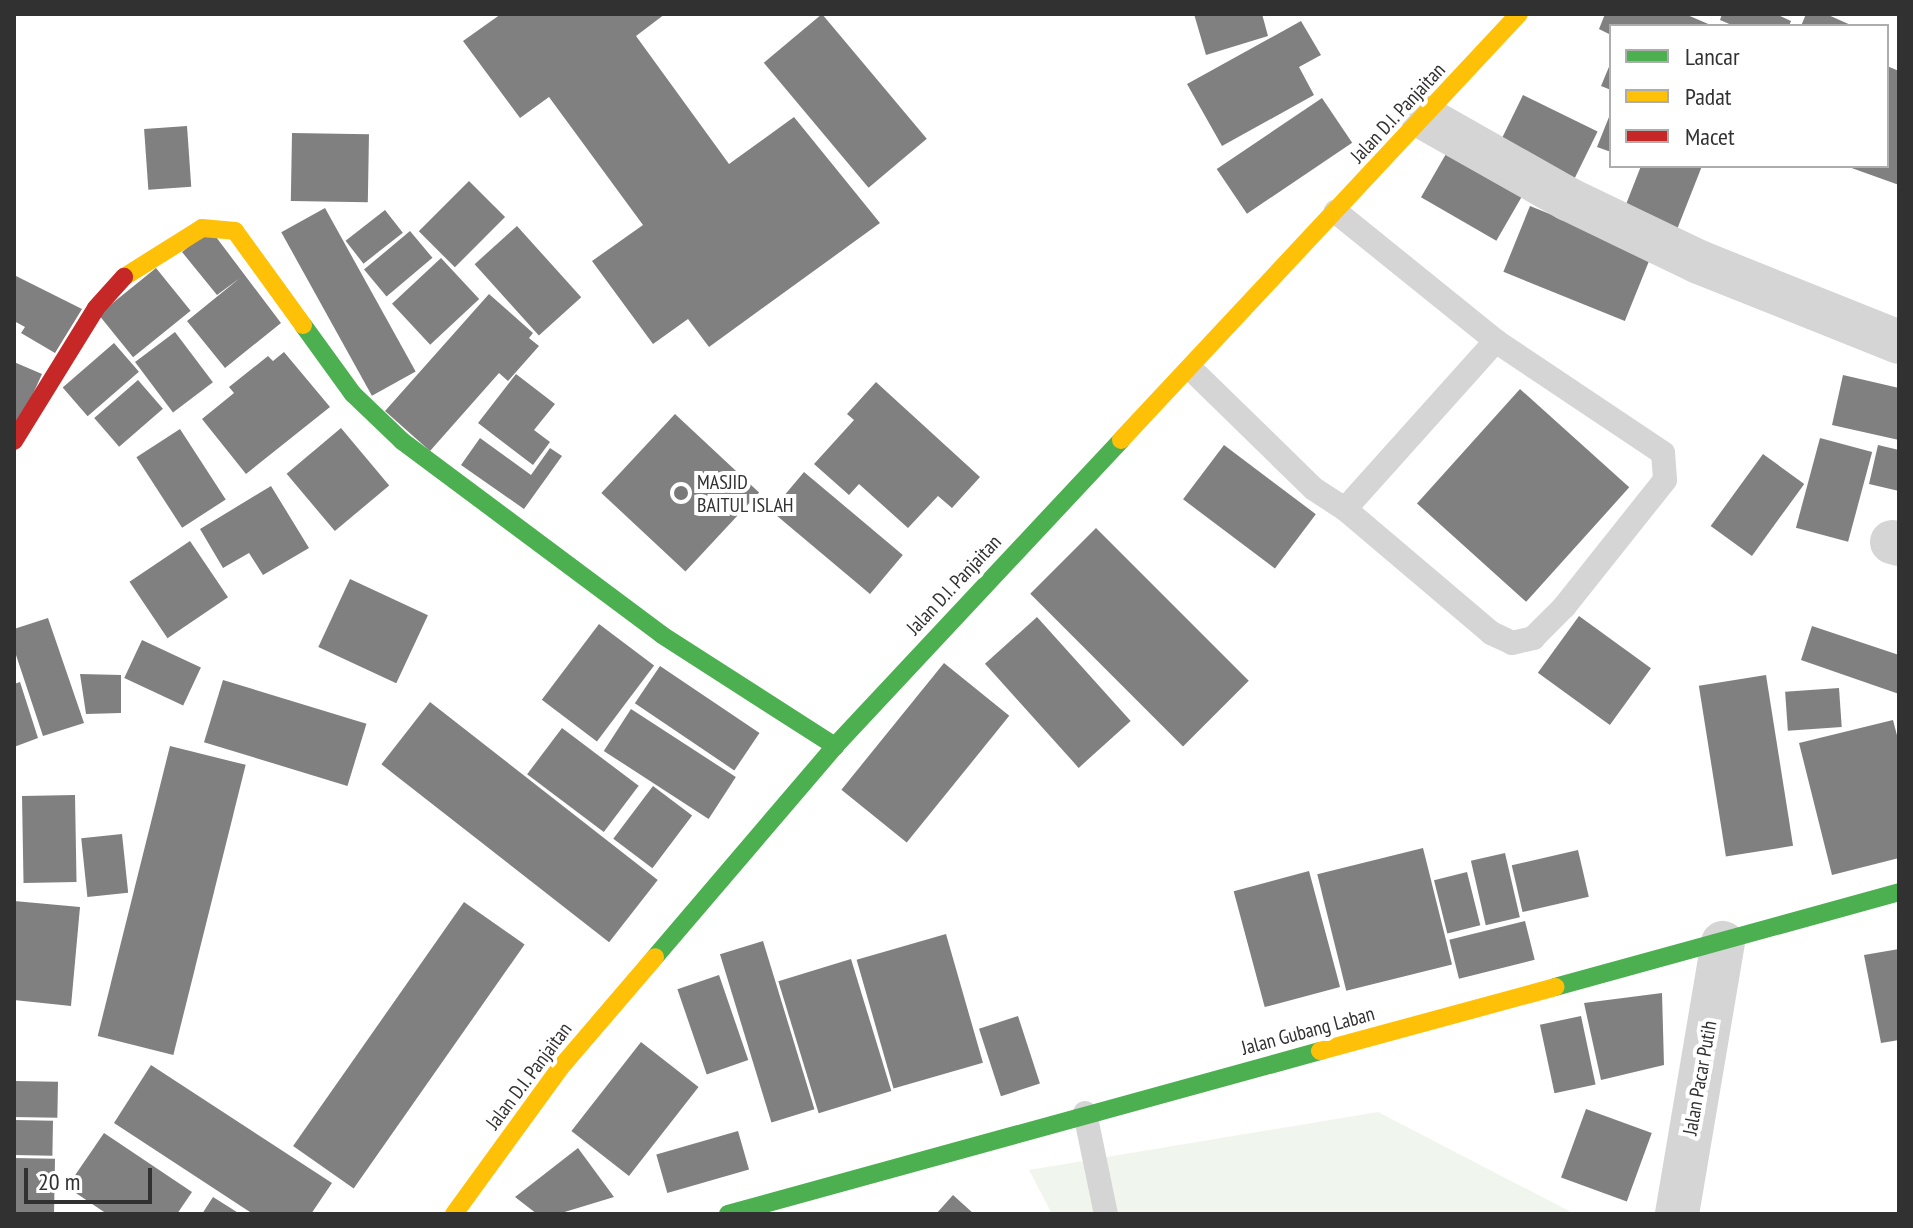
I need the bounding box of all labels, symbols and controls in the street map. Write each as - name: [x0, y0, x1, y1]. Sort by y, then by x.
- legend: [1609, 24, 1889, 168]
- text: Lancar: [1685, 41, 1739, 72]
- street label: Jalan D.I. Panjaitan: [1345, 58, 1451, 168]
- text: Padat: [1685, 81, 1731, 112]
- text: Macet: [1685, 121, 1735, 152]
- place label: MASJID BAITUL ISLAH: [697, 470, 794, 517]
- marker: MASJID BAITUL ISLAH: [672, 484, 690, 502]
- street label: Jalan D.I. Panjaitan: [901, 530, 1007, 640]
- street label: Jalan Gubang Laban: [1239, 1002, 1377, 1060]
- street label: Jalan D.I. Panjaitan: [481, 1017, 577, 1135]
- street label: Jalan Pacar Putih: [1678, 1019, 1722, 1137]
- scale bar: [28, 1152, 156, 1202]
- text: 20 m: [38, 1166, 80, 1197]

